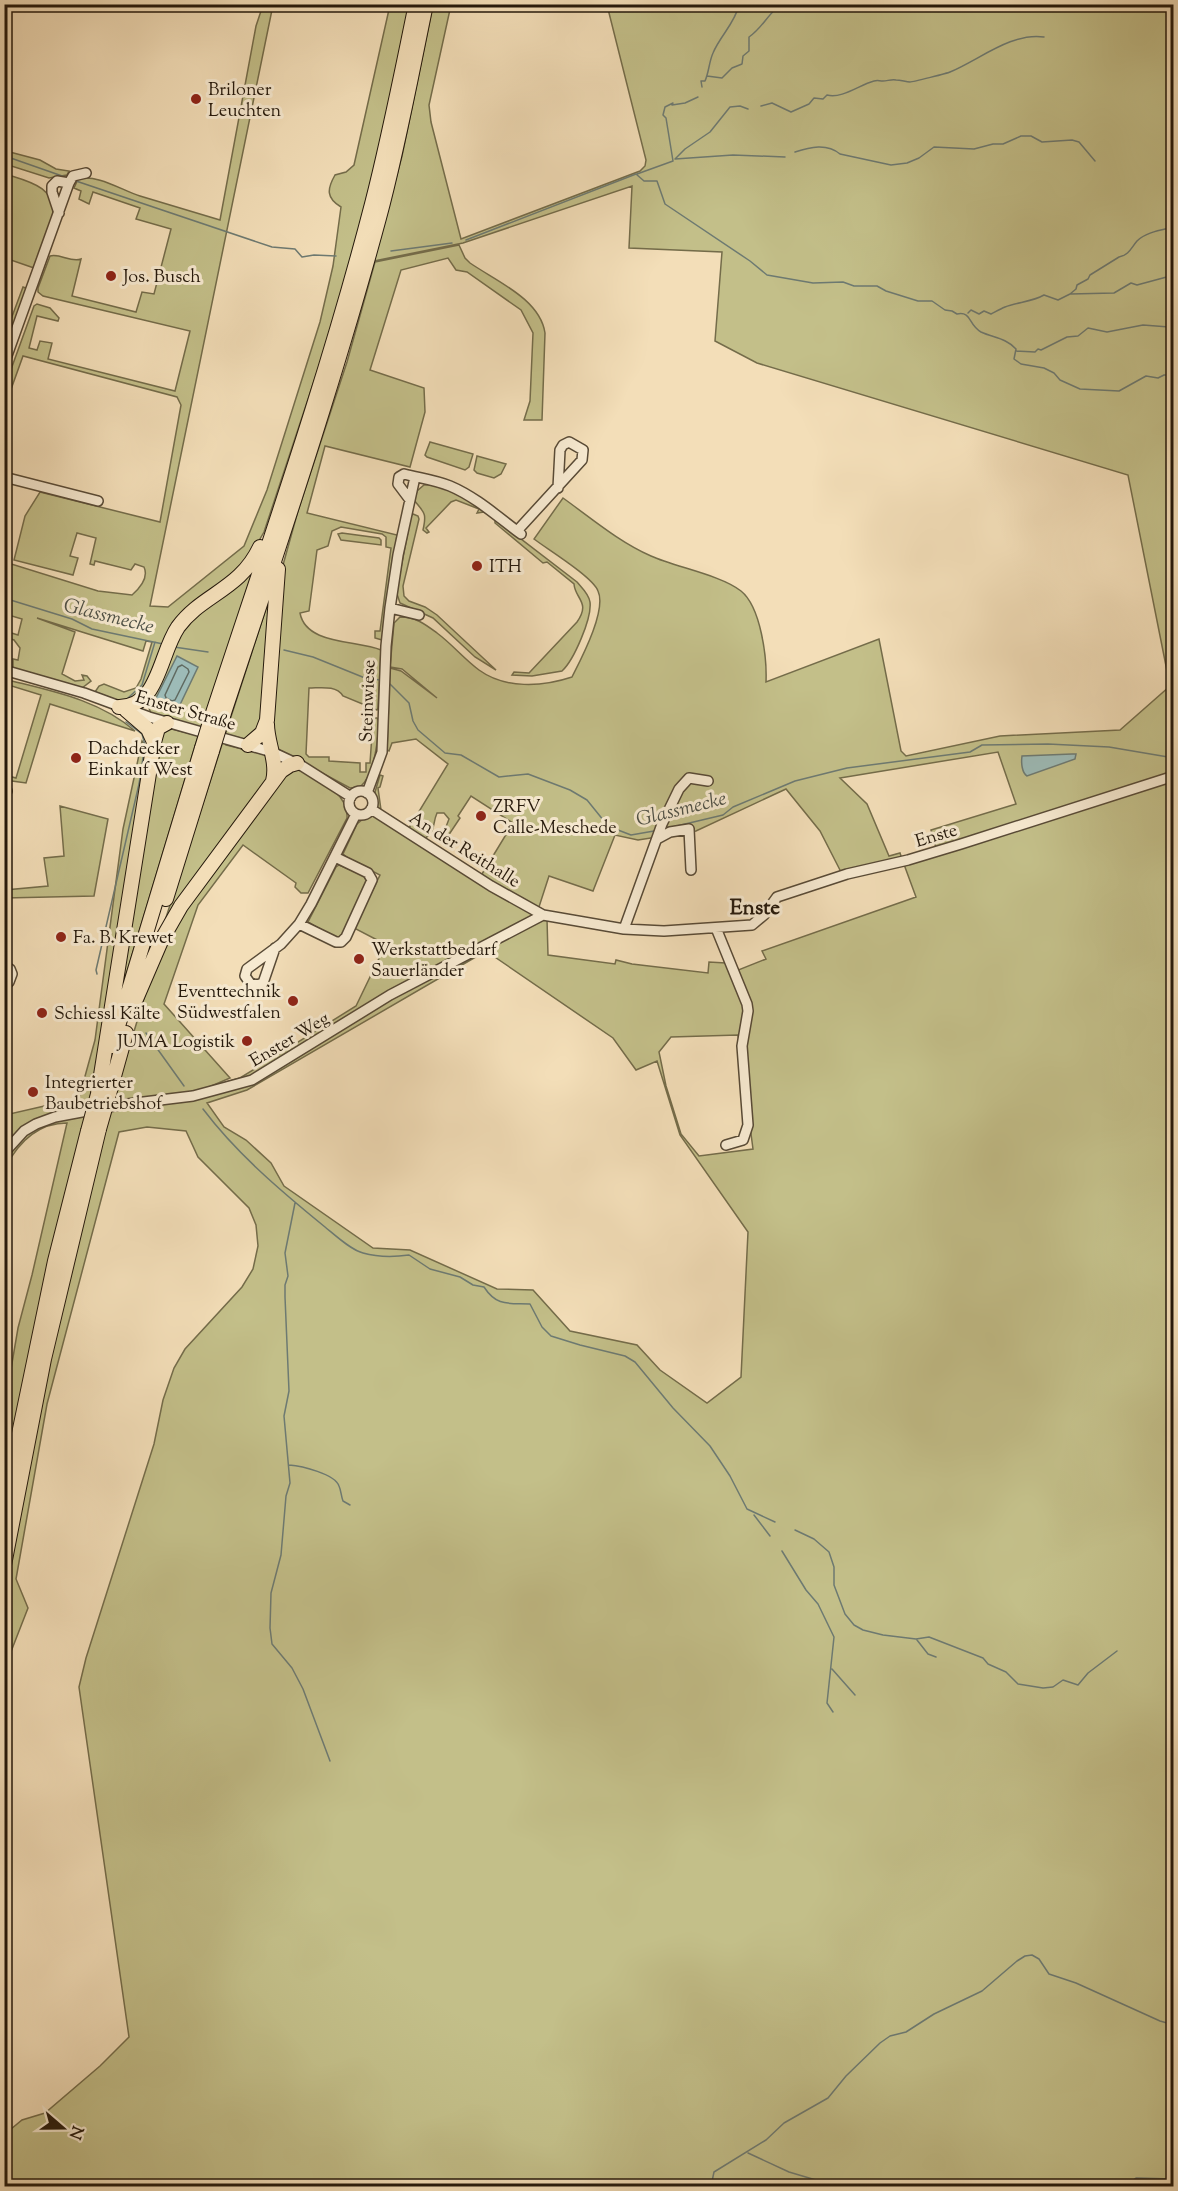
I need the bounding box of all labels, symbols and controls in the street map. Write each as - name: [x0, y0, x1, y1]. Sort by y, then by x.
- place label: Briloner Leuchten: [208, 78, 282, 125]
- marker: Briloner Leuchten: [189, 92, 203, 106]
- place label: Jos. Busch: [122, 265, 201, 291]
- marker: Jos. Busch: [104, 269, 118, 283]
- place label: ITH: [489, 555, 522, 581]
- marker: ITH: [470, 559, 484, 573]
- water label: Glassmecke: [60, 592, 157, 643]
- street label: Steinwiese: [355, 659, 383, 743]
- street label: Enster Straße: [132, 685, 239, 739]
- place label: Dachdecker Einkauf West: [88, 737, 193, 784]
- marker: Dachdecker Einkauf West: [69, 751, 83, 765]
- water label: Glassmecke: [633, 785, 730, 836]
- place label: ZRFV Calle-Meschede: [493, 795, 617, 842]
- street label: An der Reithalle: [403, 806, 525, 895]
- marker: ZRFV Calle-Meschede: [474, 809, 488, 823]
- street label: Enste: [912, 818, 961, 856]
- district label: Enste: [730, 894, 780, 924]
- place label: Fa. B. Krewet: [73, 926, 174, 952]
- marker: Fa. B. Krewet: [54, 930, 68, 944]
- place label: Werkstattbedarf Sauerländer: [371, 938, 498, 985]
- marker: Werkstattbedarf Sauerländer: [352, 952, 366, 966]
- place label: Eventtechnik Südwestfalen: [177, 980, 281, 1027]
- marker: Eventtechnik Südwestfalen: [286, 994, 300, 1008]
- place label: Schiessl Kälte: [54, 1002, 160, 1028]
- marker: Schiessl Kälte: [35, 1006, 49, 1020]
- street label: Enster Weg: [245, 1007, 335, 1075]
- place label: JUMA Logistik: [116, 1030, 235, 1056]
- marker: JUMA Logistik: [240, 1034, 254, 1048]
- place label: Integrierter Baubetriebshof: [45, 1071, 163, 1118]
- marker: Integrierter Baubetriebshof: [26, 1085, 40, 1099]
- north arrow: [33, 2098, 93, 2158]
- text: N: [62, 2122, 88, 2142]

